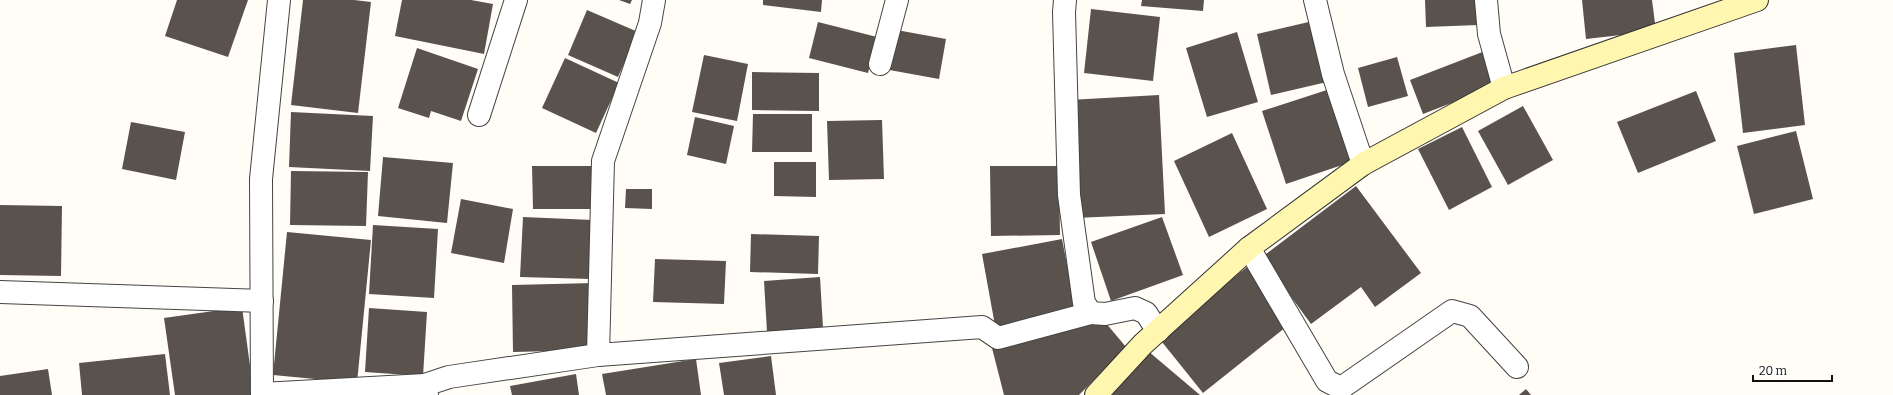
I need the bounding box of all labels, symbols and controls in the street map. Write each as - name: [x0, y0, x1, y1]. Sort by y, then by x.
- scale bar: [1753, 357, 1832, 383]
- text: 20 m: [1759, 364, 1788, 378]

